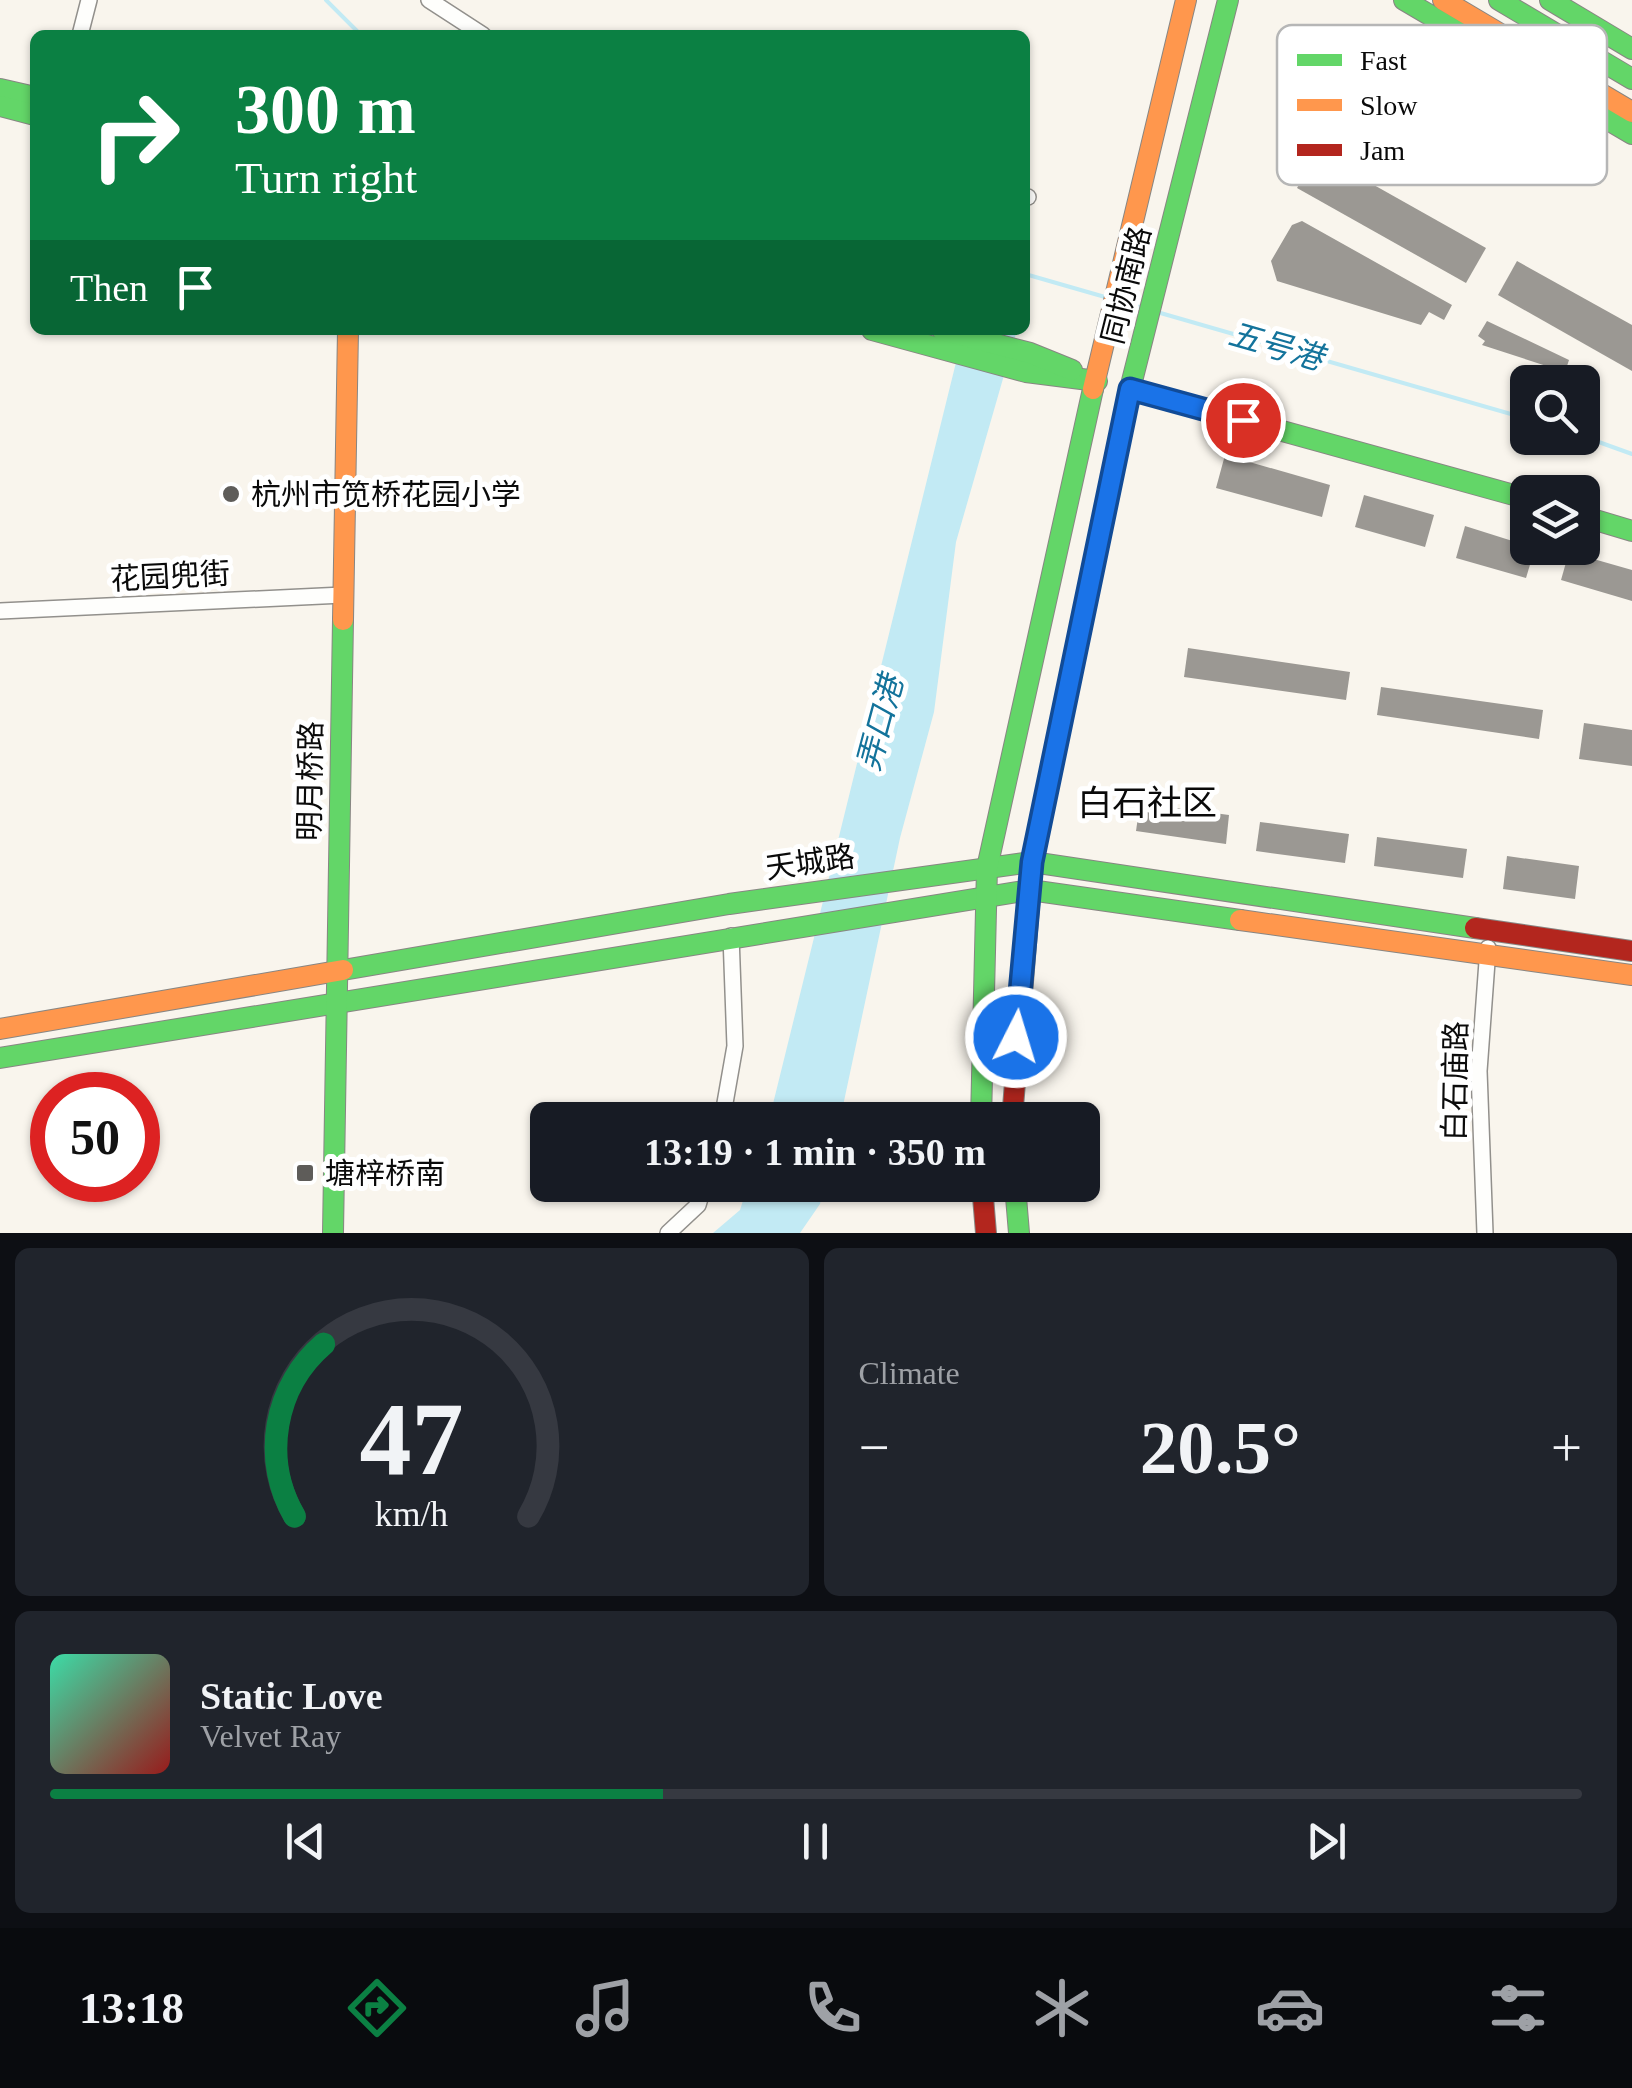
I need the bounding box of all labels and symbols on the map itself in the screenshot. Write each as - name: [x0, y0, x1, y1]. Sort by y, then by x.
- legend: [1277, 25, 1607, 185]
- text: Fast: [1360, 45, 1407, 76]
- text: Slow: [1360, 90, 1418, 121]
- text: Jam: [1360, 135, 1405, 166]
- street label: 同协南路: [1095, 223, 1157, 347]
- water label: 五号港: [1225, 315, 1331, 378]
- pin: [1201, 378, 1286, 463]
- place label: 杭州市笕桥花园小学: [251, 478, 521, 511]
- marker: 杭州市笕桥花园小学: [220, 483, 242, 505]
- street label: 花园兜街: [109, 556, 231, 596]
- water label: 弄口港: [850, 668, 911, 774]
- street label: 明月桥路: [292, 721, 328, 841]
- district label: 白石社区: [1077, 784, 1217, 823]
- street label: 天城路: [763, 839, 857, 885]
- position arrow: [964, 985, 1068, 1089]
- street label: 白石庙路: [1437, 1021, 1473, 1141]
- speed limit sign: 50: [30, 1072, 160, 1202]
- place label: 塘梓桥南: [325, 1157, 445, 1190]
- marker: 塘梓桥南: [294, 1162, 316, 1184]

